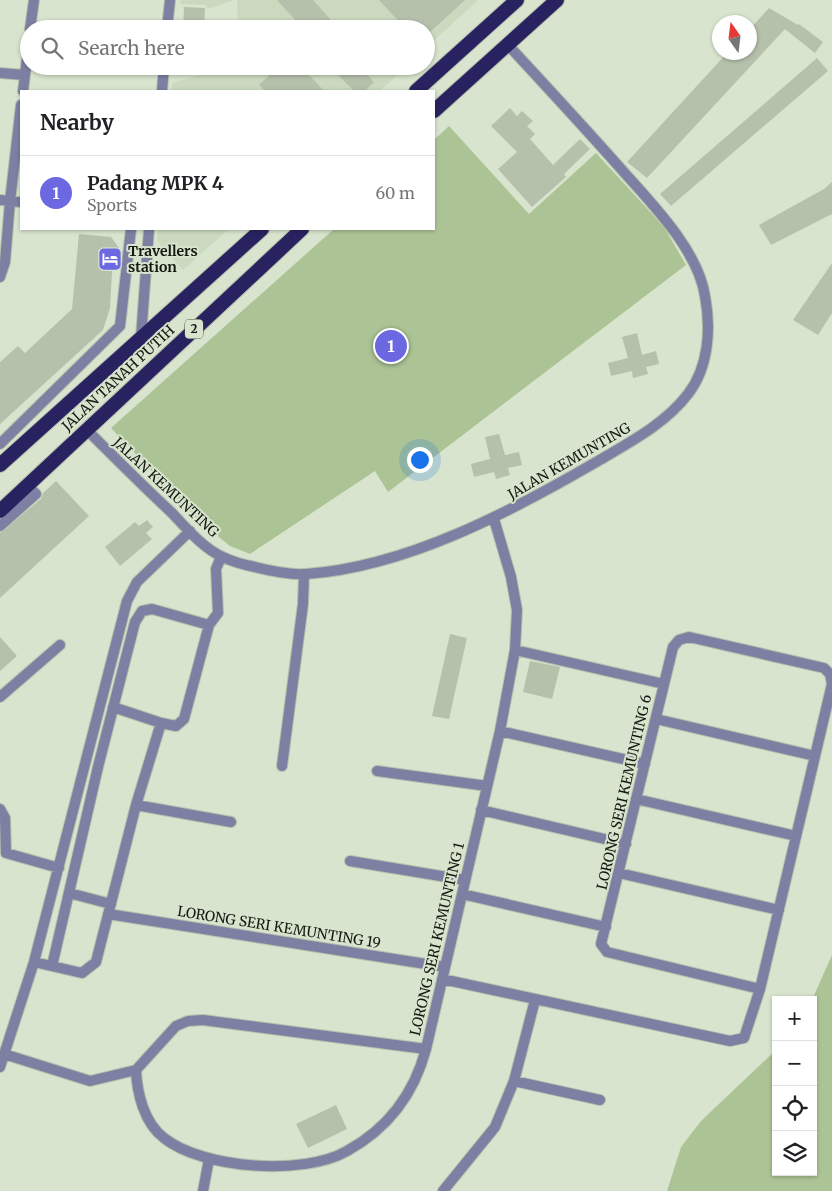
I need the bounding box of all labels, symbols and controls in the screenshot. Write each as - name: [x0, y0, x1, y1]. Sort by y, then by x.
- north arrow: [712, 15, 757, 60]
- search box: [20, 20, 435, 75]
- icon: search: [38, 34, 66, 62]
- text: Search here: [78, 36, 185, 60]
- text: Nearby: [40, 109, 114, 136]
- text: Padang MPK 4: [87, 171, 224, 195]
- text: 1: [52, 183, 60, 203]
- text: 60 m: [375, 183, 415, 203]
- text: Sports: [87, 195, 137, 215]
- place label: Travellers station: [128, 242, 198, 276]
- hotel icon: Travellers station: [97, 246, 123, 272]
- road number: 2: [185, 320, 203, 338]
- street label: JALAN TANAH PUTIH: [57, 321, 178, 436]
- pin: 1: [375, 327, 407, 365]
- street label: JALAN KEMUNTING: [504, 419, 633, 504]
- street label: JALAN KEMUNTING: [109, 433, 223, 541]
- your location: [407, 447, 433, 473]
- street label: LORONG SERI KEMUNTING 6: [593, 693, 655, 891]
- street label: LORONG SERI KEMUNTING 1: [406, 841, 468, 1037]
- street label: LORONG SERI KEMUNTING 19: [176, 902, 382, 952]
- map controls: [772, 996, 817, 1176]
- button: +: [772, 996, 817, 1041]
- button: −: [772, 1041, 817, 1086]
- button: locate: [772, 1086, 817, 1131]
- button: layers: [772, 1131, 817, 1176]

